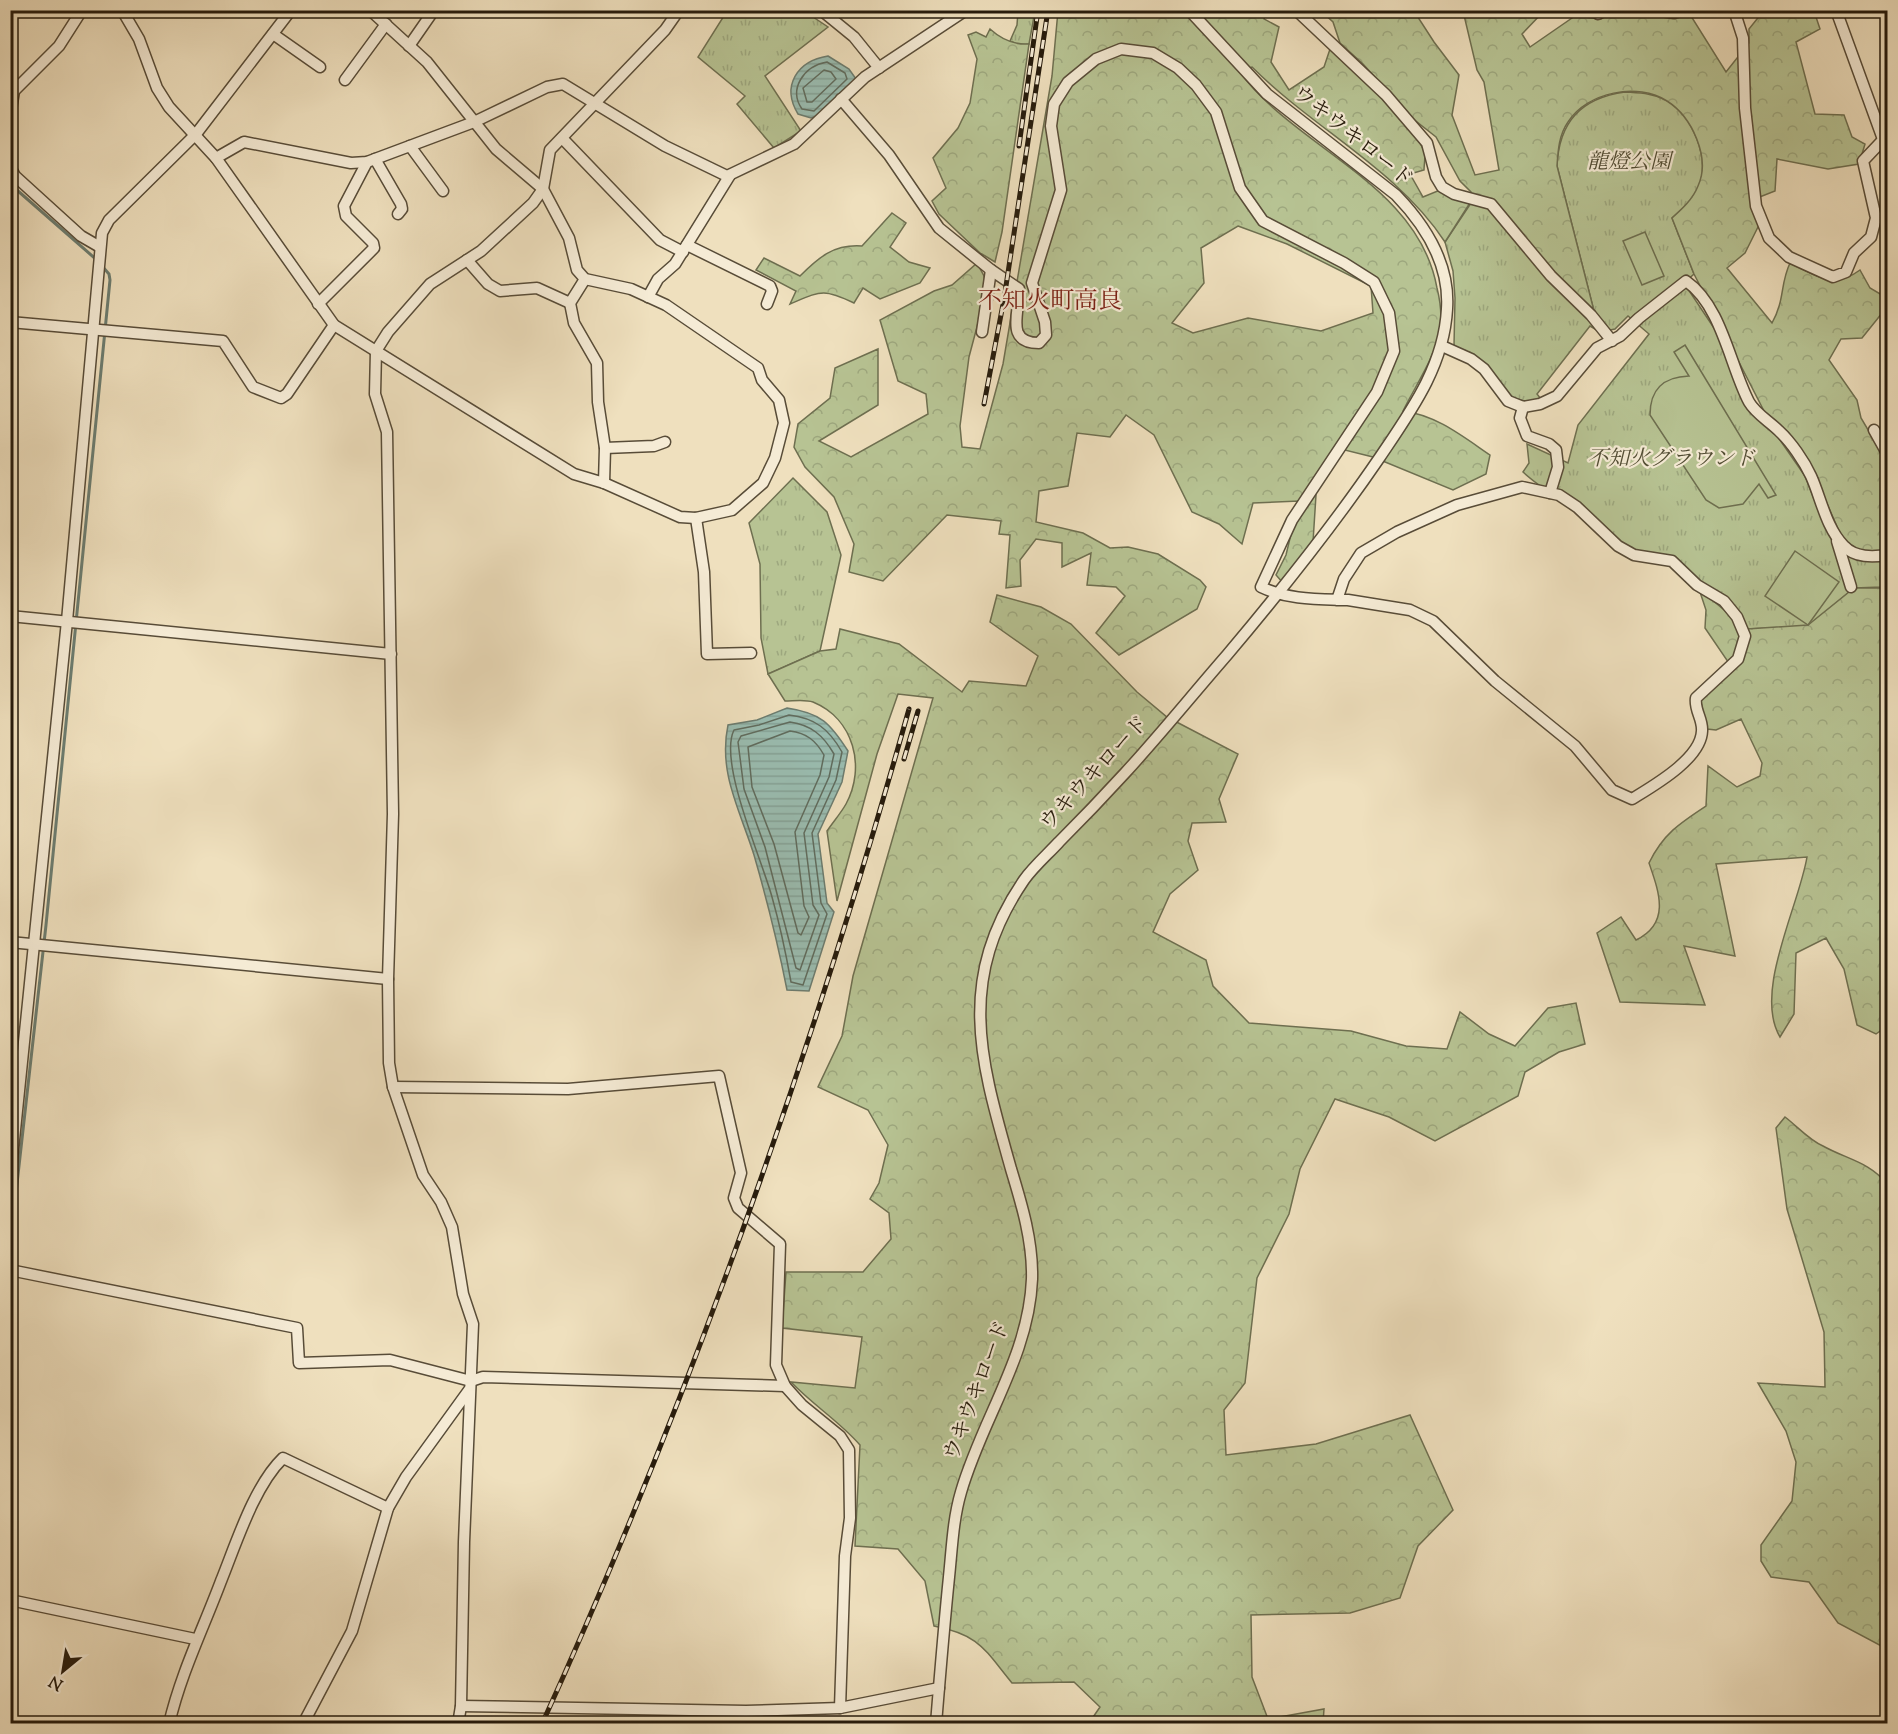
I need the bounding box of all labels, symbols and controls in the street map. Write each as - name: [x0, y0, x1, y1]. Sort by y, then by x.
- street label: ウキウキロード: [1285, 79, 1419, 195]
- park label: 龍燈公園: [1587, 148, 1674, 178]
- district label: 不知火町高良: [978, 285, 1122, 319]
- park label: 不知火グラウンド: [1587, 445, 1756, 475]
- street label: ウキウキロード: [1034, 710, 1156, 838]
- street label: ウキウキロード: [938, 1317, 1018, 1465]
- north arrow: [33, 1641, 93, 1701]
- text: N: [45, 1669, 68, 1695]

